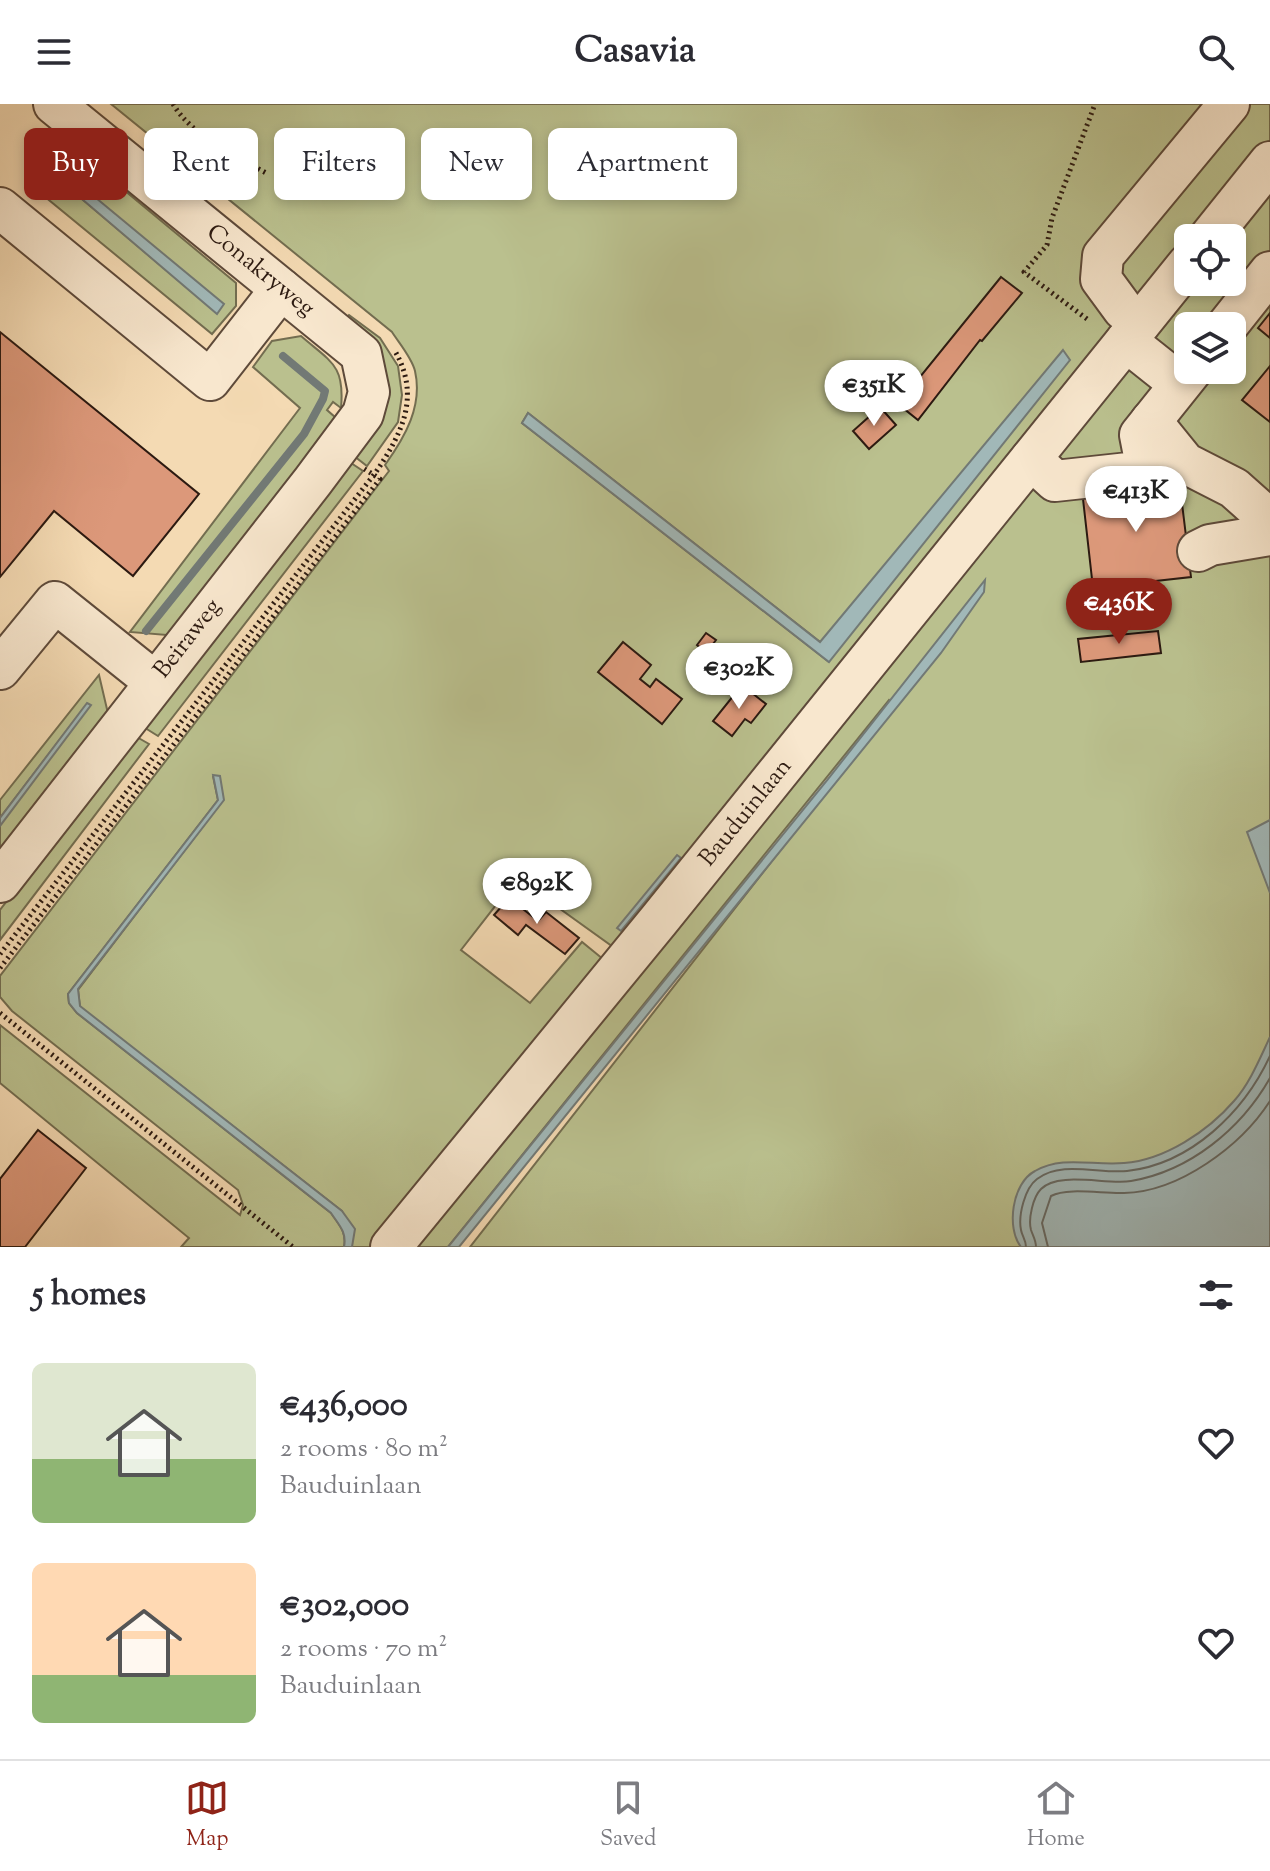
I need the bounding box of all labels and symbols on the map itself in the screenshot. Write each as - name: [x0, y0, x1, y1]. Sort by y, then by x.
- street label: Conakryweg: [198, 217, 322, 326]
- pin: €351K: [818, 360, 930, 428]
- pin: €413K: [1080, 466, 1192, 534]
- pin: €436K: [1063, 578, 1175, 646]
- street label: Beiraweg: [146, 592, 230, 686]
- pin: €302K: [683, 643, 795, 711]
- street label: Bauduinlaan: [692, 751, 800, 875]
- pin: €892K: [481, 858, 593, 926]

